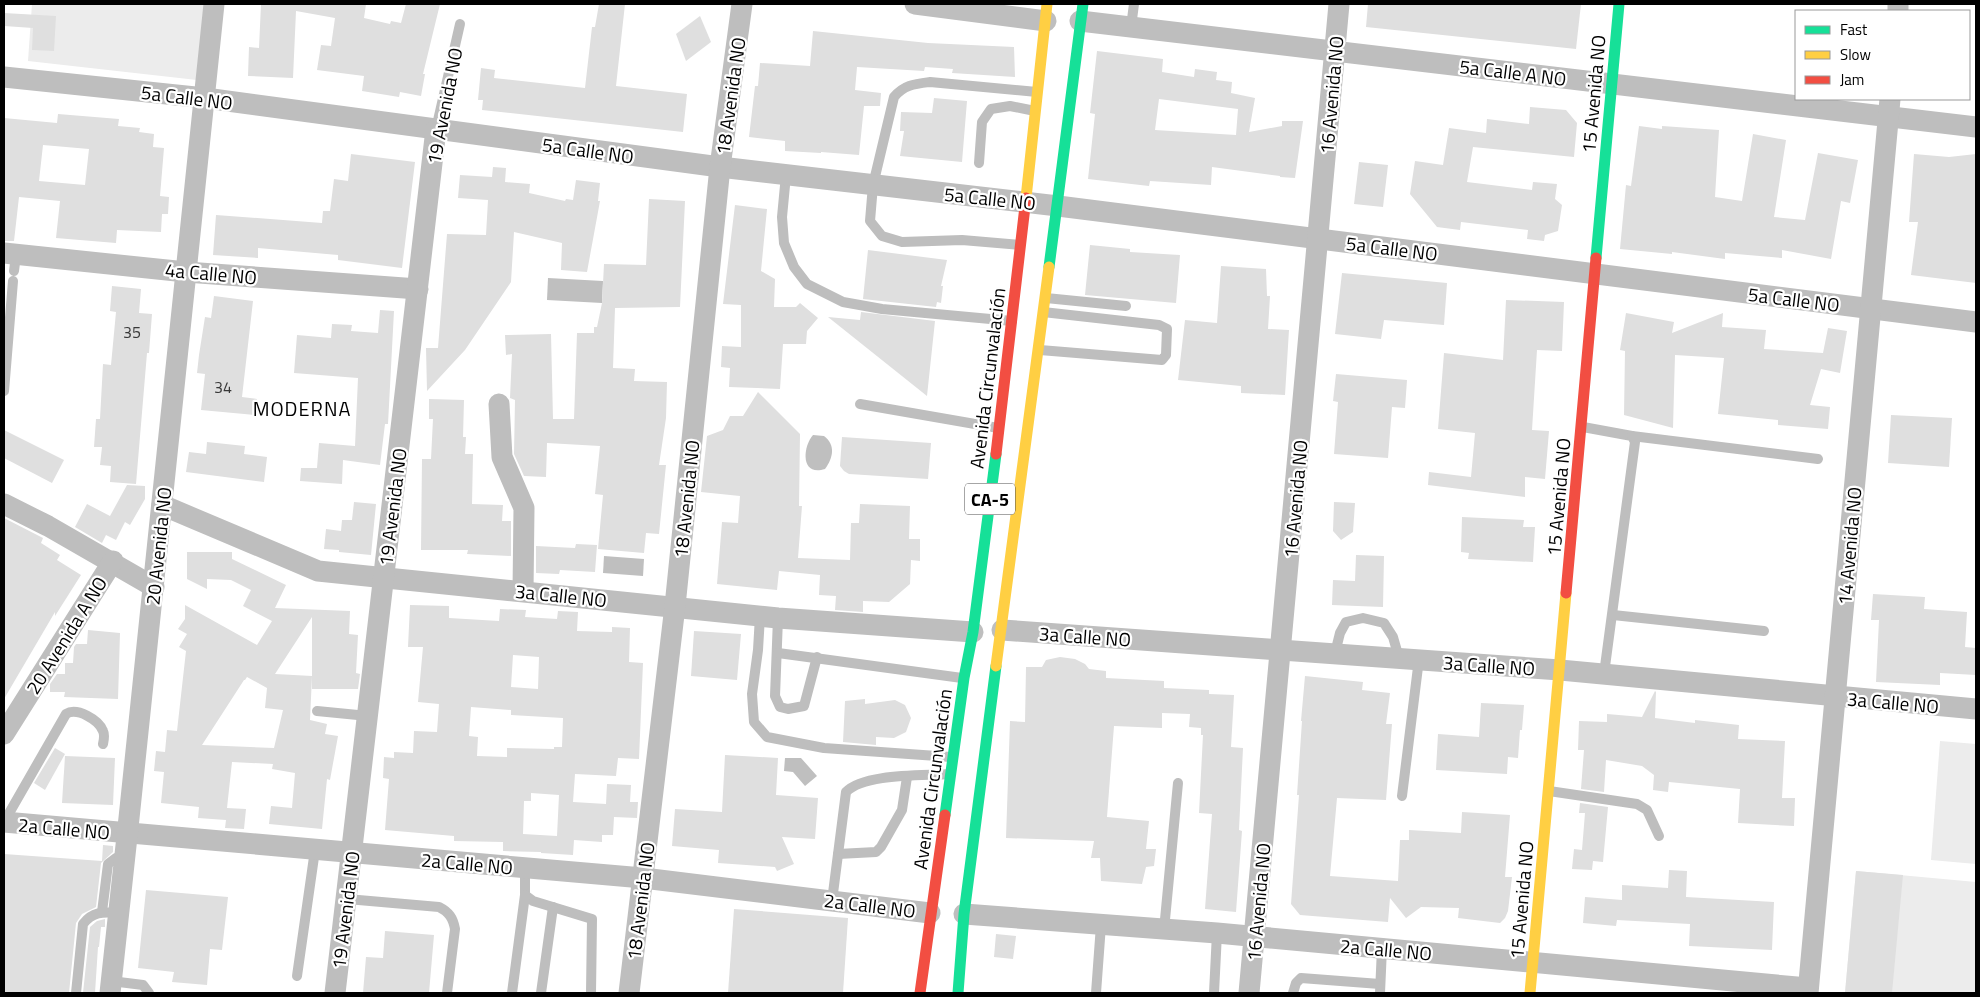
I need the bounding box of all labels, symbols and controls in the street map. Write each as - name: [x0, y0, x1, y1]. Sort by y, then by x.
- legend: [1795, 10, 1970, 100]
- text: Fast: [1840, 18, 1868, 41]
- street label: 15 Avenida NO: [1573, 34, 1613, 154]
- street label: 18 Avenida NO: [707, 35, 753, 157]
- street label: 16 Avenida NO: [1311, 35, 1351, 155]
- text: Slow: [1840, 43, 1871, 66]
- street label: 19 Avenida NO: [418, 45, 470, 167]
- street label: 5a Calle A NO: [1458, 51, 1568, 93]
- text: Jam: [1840, 68, 1864, 91]
- street label: 5a Calle NO: [140, 77, 234, 117]
- street label: 5a Calle NO: [540, 129, 636, 171]
- street label: 5a Calle NO: [943, 179, 1037, 217]
- street label: 5a Calle NO: [1345, 228, 1439, 268]
- street label: 4a Calle NO: [164, 255, 258, 291]
- street label: 5a Calle NO: [1747, 279, 1841, 319]
- street label: Avenida Circunvalación: [962, 286, 1012, 470]
- house number: 35: [123, 320, 141, 344]
- house number: 34: [214, 375, 232, 399]
- district label: MODERNA: [253, 393, 351, 424]
- street label: 15 Avenida NO: [1538, 437, 1578, 557]
- street label: 18 Avenida NO: [665, 439, 707, 559]
- street label: 16 Avenida NO: [1275, 439, 1315, 559]
- street label: 19 Avenida NO: [370, 446, 414, 568]
- road number: CA-5: [965, 484, 1015, 514]
- street label: 20 Avenida NO: [137, 486, 179, 606]
- street label: 14 Avenida NO: [1829, 486, 1869, 606]
- street label: 20 Avenida A NO: [18, 570, 114, 700]
- street label: 3a Calle NO: [514, 576, 608, 614]
- street label: 3a Calle NO: [1038, 618, 1132, 654]
- street label: 3a Calle NO: [1442, 647, 1536, 683]
- street label: 3a Calle NO: [1846, 684, 1940, 720]
- street label: Avenida Circunvalación: [905, 687, 959, 871]
- street label: 2a Calle NO: [17, 810, 111, 846]
- street label: 18 Avenida NO: [618, 840, 662, 962]
- street label: 15 Avenida NO: [1501, 840, 1541, 960]
- street label: 16 Avenida NO: [1238, 842, 1278, 962]
- street label: 2a Calle NO: [420, 845, 514, 881]
- street label: 19 Avenida NO: [323, 849, 367, 971]
- street label: 2a Calle NO: [823, 885, 917, 925]
- street label: 2a Calle NO: [1339, 931, 1433, 967]

